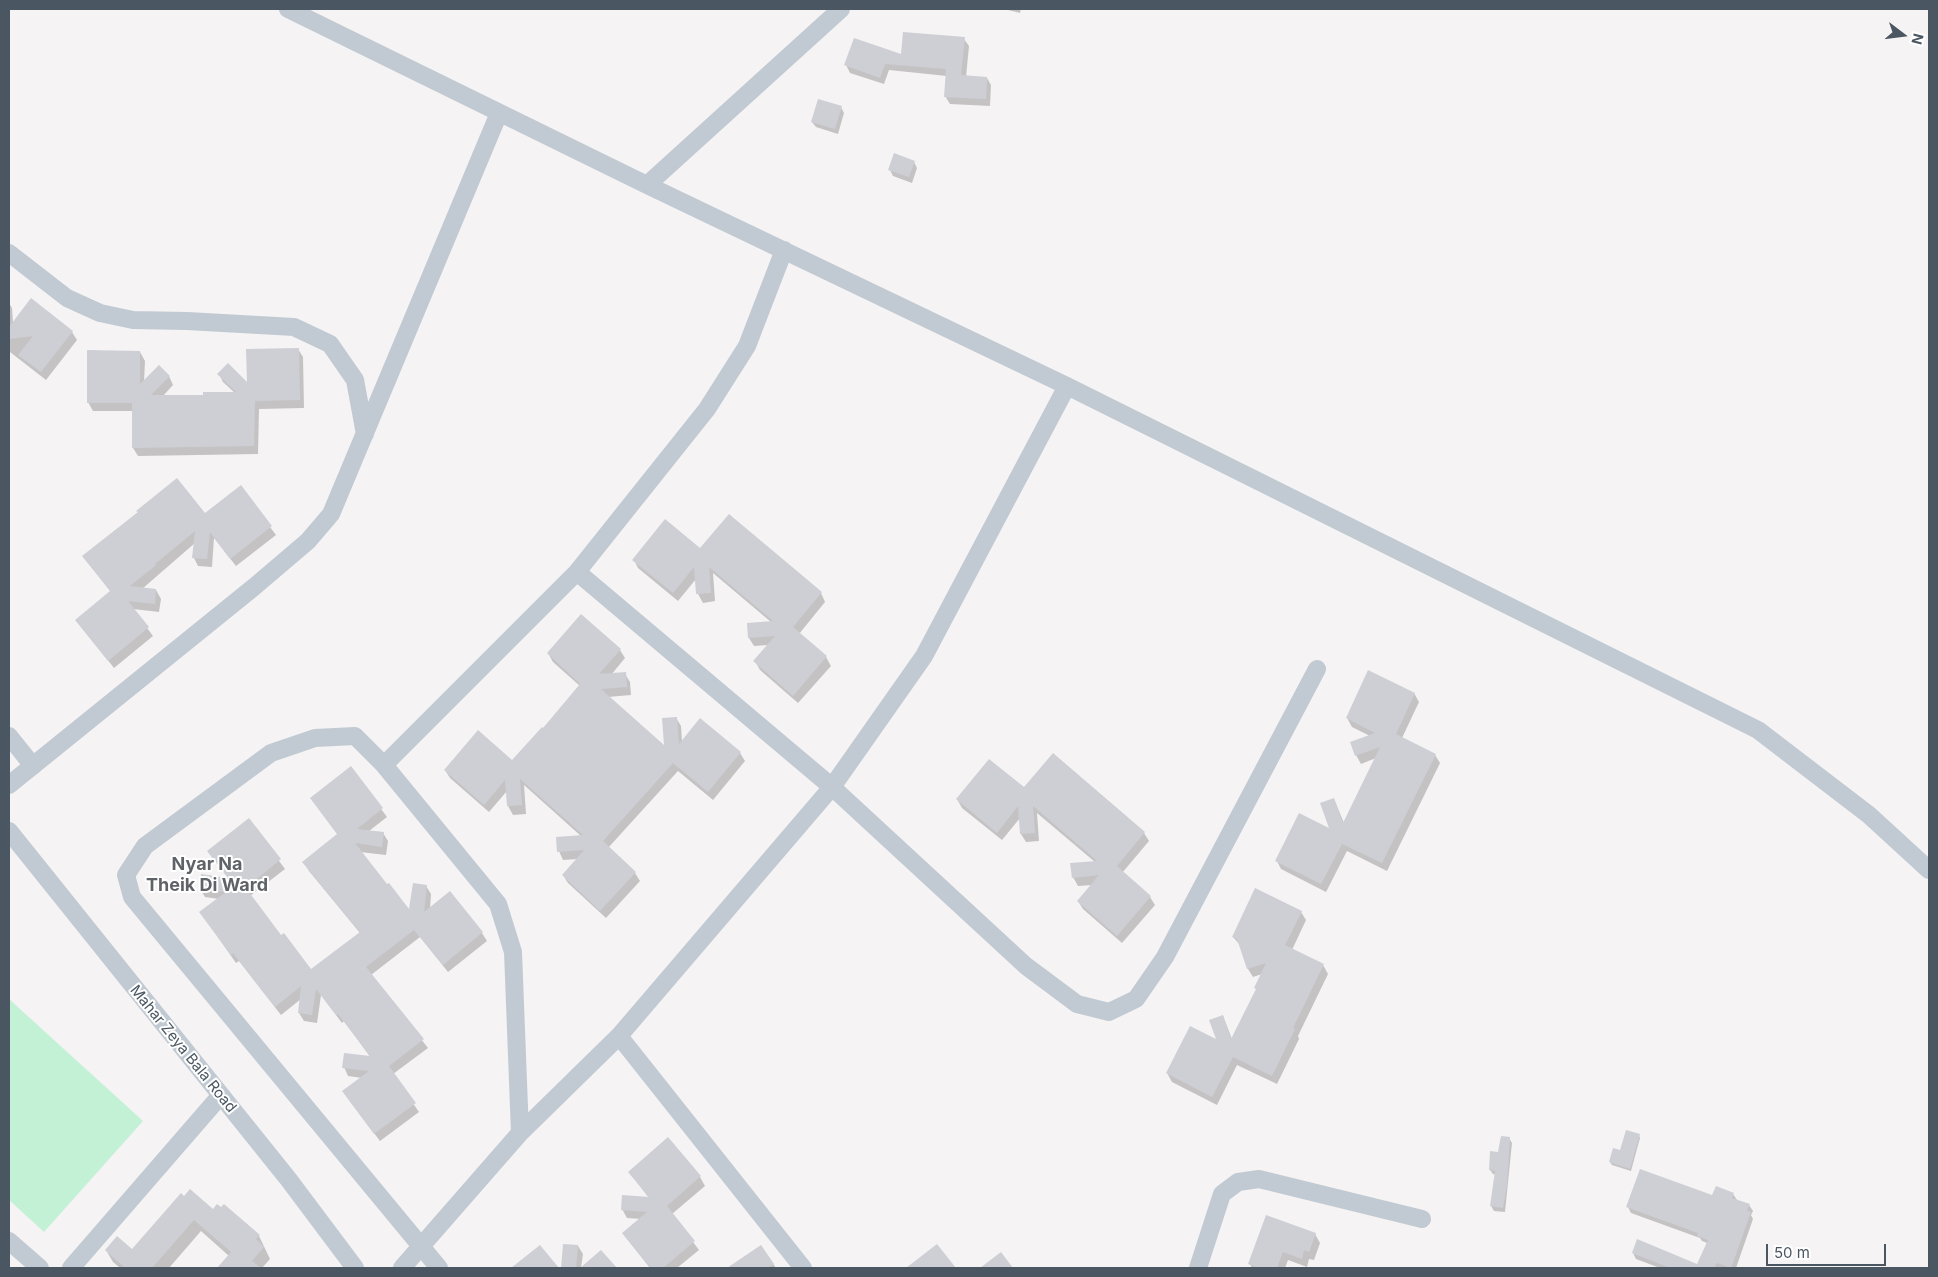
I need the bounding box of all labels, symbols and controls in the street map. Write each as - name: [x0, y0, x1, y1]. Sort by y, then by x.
- north arrow: [1878, 10, 1928, 60]
- text: N: [1908, 32, 1928, 46]
- district label: Nyar Na Theik Di Ward: [146, 854, 268, 896]
- street label: Mahar Zeya Bala Road: [126, 982, 240, 1116]
- scale bar: [1768, 1234, 1888, 1266]
- text: 50 m: [1774, 1243, 1810, 1262]

